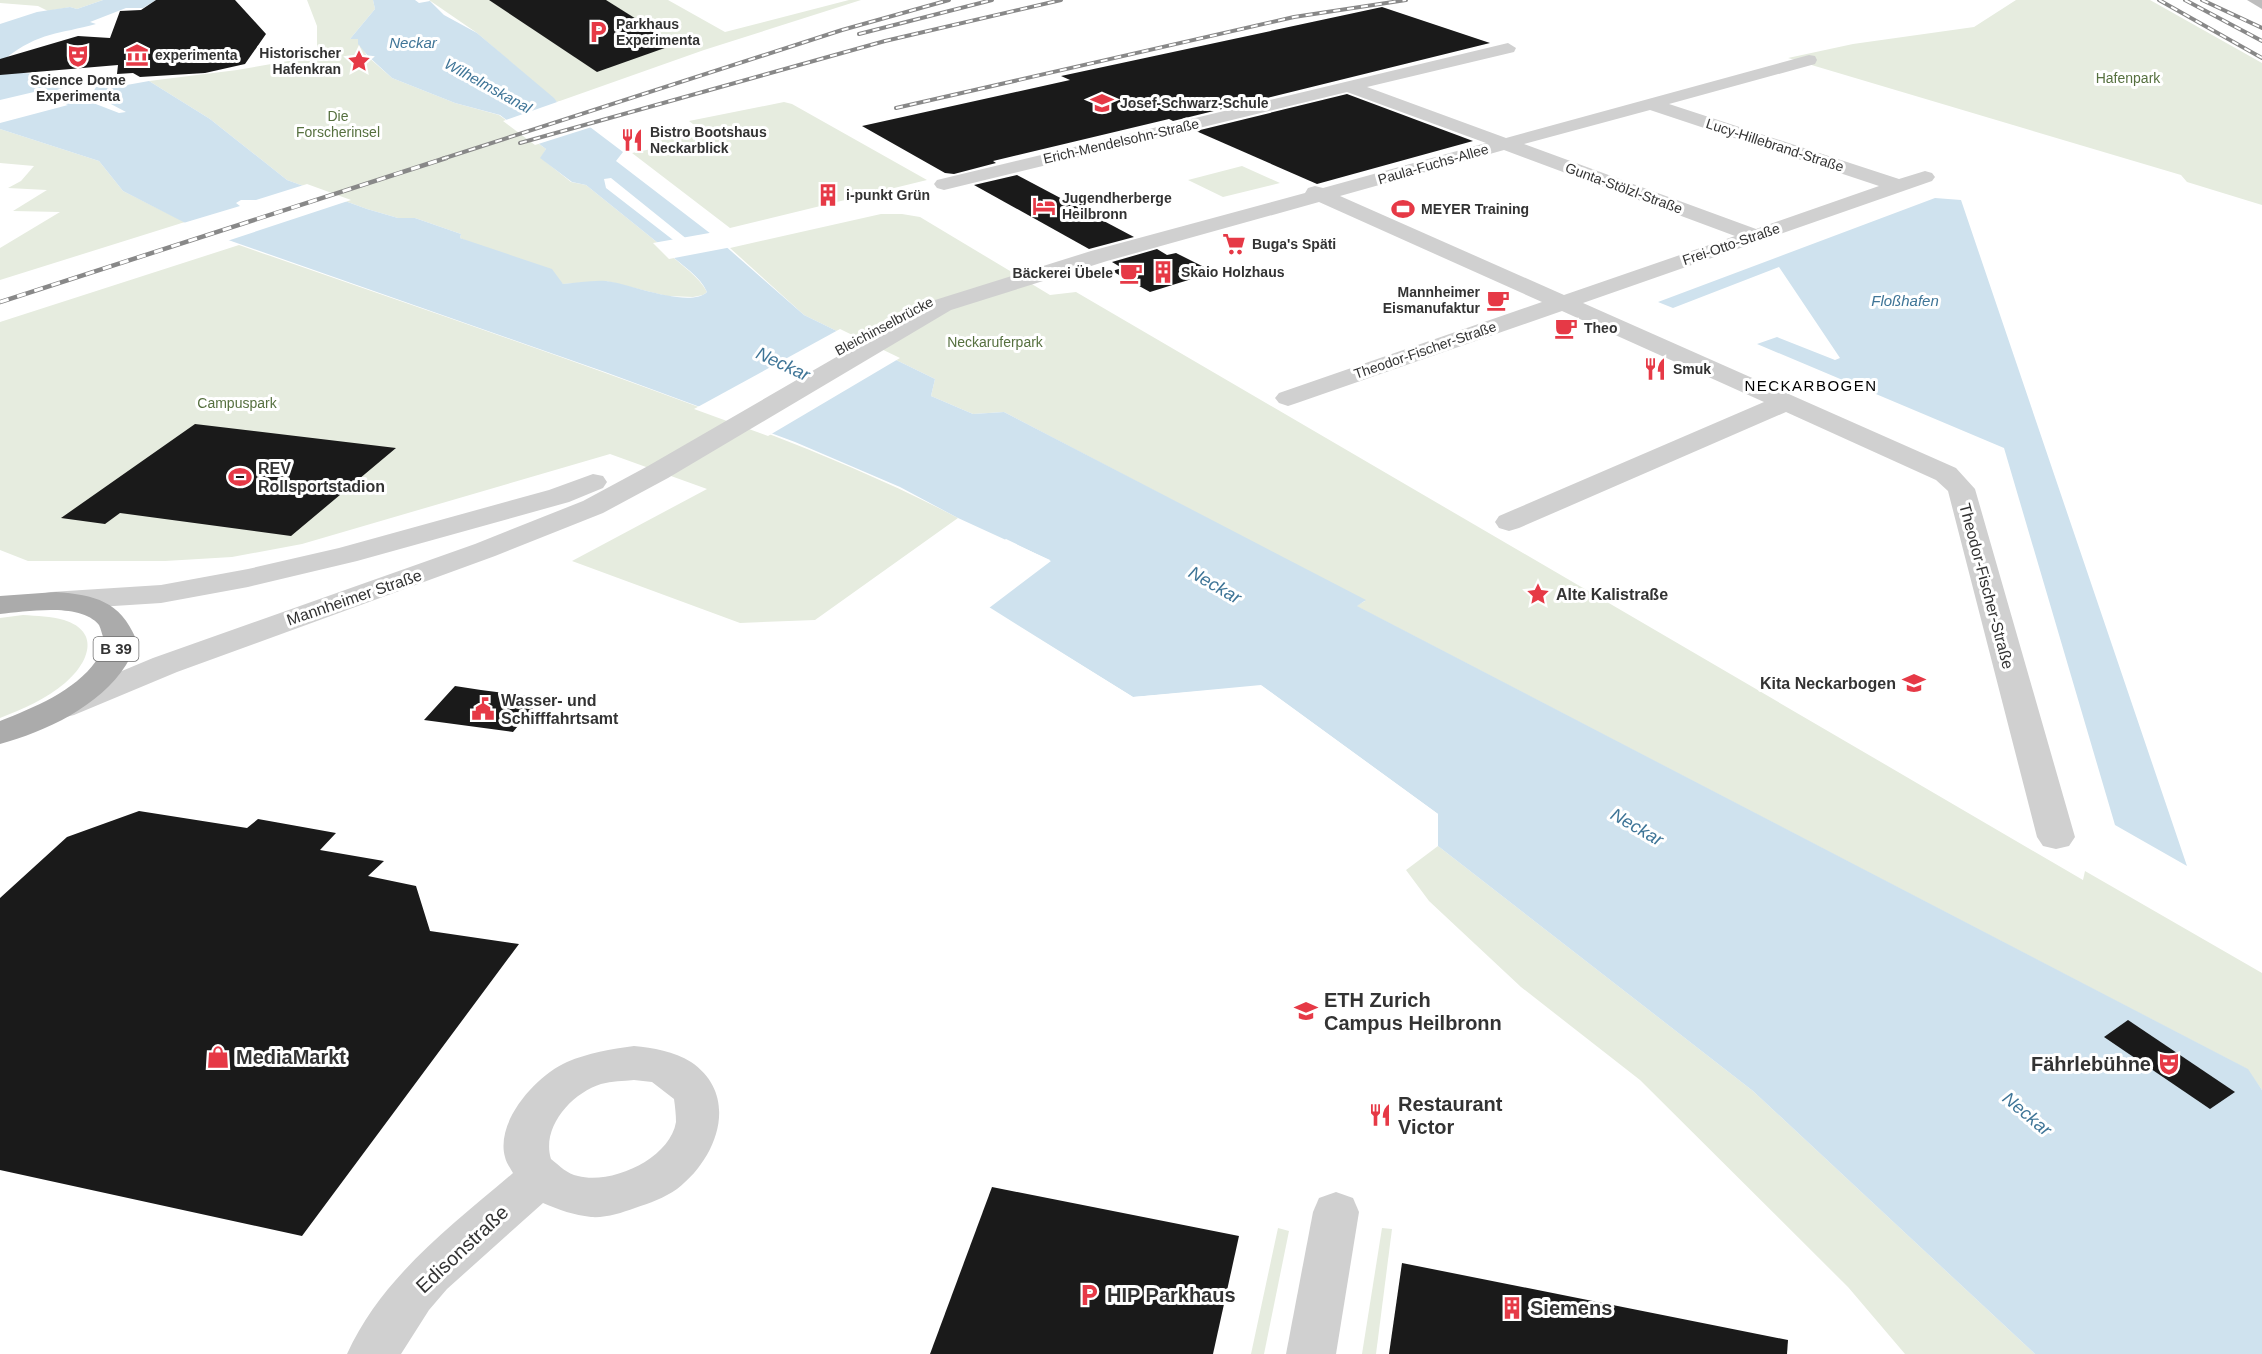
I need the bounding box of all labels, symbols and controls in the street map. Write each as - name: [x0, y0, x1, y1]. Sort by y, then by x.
- place label: Parkhaus Experimenta: [616, 16, 700, 48]
- parking icon: Parkhaus Experimenta: [585, 19, 611, 45]
- water label: Neckar: [389, 34, 438, 51]
- museum icon: experimenta: [124, 42, 150, 68]
- theatre icon: Science Dome Experimenta: [65, 43, 91, 69]
- place label: Historischer Hafenkran: [259, 45, 342, 77]
- place label: experimenta: [155, 47, 238, 63]
- place icon: Historischer Hafenkran: [346, 48, 372, 74]
- water label: Wilhelmskanal: [442, 55, 535, 117]
- park label: Hafenpark: [2096, 70, 2161, 86]
- place label: Science Dome Experimenta: [30, 72, 126, 104]
- school or university icon: Josef-Schwarz-Schule: [1089, 90, 1115, 116]
- place label: Josef-Schwarz-Schule: [1120, 95, 1269, 111]
- park label: Die Forscherinsel: [296, 108, 380, 140]
- street label: Erich-Mendelsohn-Straße: [1041, 115, 1201, 167]
- street label: Lucy-Hillebrand-Straße: [1704, 115, 1846, 175]
- place label: Bistro Bootshaus Neckarblick: [650, 124, 767, 156]
- restaurant icon: Bistro Bootshaus Neckarblick: [619, 127, 645, 153]
- street label: Paula-Fuchs-Allee: [1376, 140, 1490, 187]
- street label: Gunta-Stölzl-Straße: [1563, 159, 1685, 217]
- building icon: i-punkt Grün: [815, 182, 841, 208]
- place label: i-punkt Grün: [846, 187, 930, 203]
- place label: Jugendherberge Heilbronn: [1062, 190, 1172, 222]
- hotel icon: Jugendherberge Heilbronn: [1031, 193, 1057, 219]
- sports icon: MEYER Training: [1390, 196, 1416, 222]
- place label: MEYER Training: [1421, 201, 1529, 217]
- street label: Frei-Otto-Straße: [1680, 220, 1782, 268]
- supermarket icon: Buga's Späti: [1221, 231, 1247, 257]
- place label: Buga's Späti: [1252, 236, 1336, 252]
- building icon: Skaio Holzhaus: [1150, 259, 1176, 285]
- cafe icon: Bäckerei Übele: [1118, 260, 1144, 286]
- place label: Skaio Holzhaus: [1181, 264, 1285, 280]
- place label: Bäckerei Übele: [1013, 265, 1113, 281]
- place label: Mannheimer Eismanufaktur: [1383, 284, 1481, 316]
- cafe icon: Mannheimer Eismanufaktur: [1485, 287, 1511, 313]
- water label: Floßhafen: [1871, 292, 1939, 309]
- street label: Bleichinselbrücke: [832, 293, 936, 359]
- cafe icon: Theo: [1553, 315, 1579, 341]
- street label: Theodor-Fischer-Straße: [1352, 318, 1498, 382]
- place label: Theo: [1584, 320, 1617, 336]
- park label: Neckaruferpark: [947, 334, 1044, 350]
- water label: Neckar: [753, 343, 814, 386]
- restaurant icon: Smuk: [1642, 356, 1668, 382]
- place label: Smuk: [1673, 361, 1711, 377]
- district label: NECKARBOGEN: [1744, 377, 1878, 394]
- park label: Campuspark: [197, 395, 278, 411]
- place label: REV Rollsportstadion: [258, 460, 385, 495]
- sports icon: REV Rollsportstadion: [227, 464, 253, 490]
- street label: Theodor-Fischer-Straße: [1956, 501, 2017, 671]
- water label: Neckar: [1185, 562, 1246, 608]
- street label: Mannheimer Straße: [285, 566, 424, 629]
- place icon: Alte Kalistraße: [1525, 581, 1551, 607]
- place label: Alte Kalistraße: [1556, 586, 1668, 603]
- road number: B 39: [94, 637, 138, 661]
- school or university icon: Kita Neckarbogen: [1901, 670, 1927, 696]
- place label: Kita Neckarbogen: [1760, 675, 1896, 692]
- place label: Wasser- und Schifffahrtsamt: [501, 692, 619, 727]
- public building icon: Wasser- und Schifffahrtsamt: [470, 696, 496, 722]
- water label: Neckar: [1607, 804, 1668, 850]
- place label: ETH Zurich Campus Heilbronn: [1324, 989, 1502, 1034]
- school or university icon: ETH Zurich Campus Heilbronn: [1293, 998, 1319, 1024]
- shop icon: MediaMarkt: [205, 1044, 231, 1070]
- place label: MediaMarkt: [236, 1046, 346, 1068]
- theatre icon: Fährlebühne: [2156, 1051, 2182, 1077]
- place label: Fährlebühne: [2031, 1053, 2151, 1075]
- water label: Neckar: [1999, 1088, 2056, 1141]
- place label: Restaurant Victor: [1398, 1093, 1503, 1138]
- restaurant icon: Restaurant Victor: [1367, 1102, 1393, 1128]
- street label: Edisonstraße: [411, 1201, 513, 1297]
- parking icon: HIP Parkhaus: [1076, 1282, 1102, 1308]
- place label: HIP Parkhaus: [1107, 1284, 1236, 1306]
- building icon: Siemens: [1499, 1295, 1525, 1321]
- place label: Siemens: [1530, 1297, 1612, 1319]

